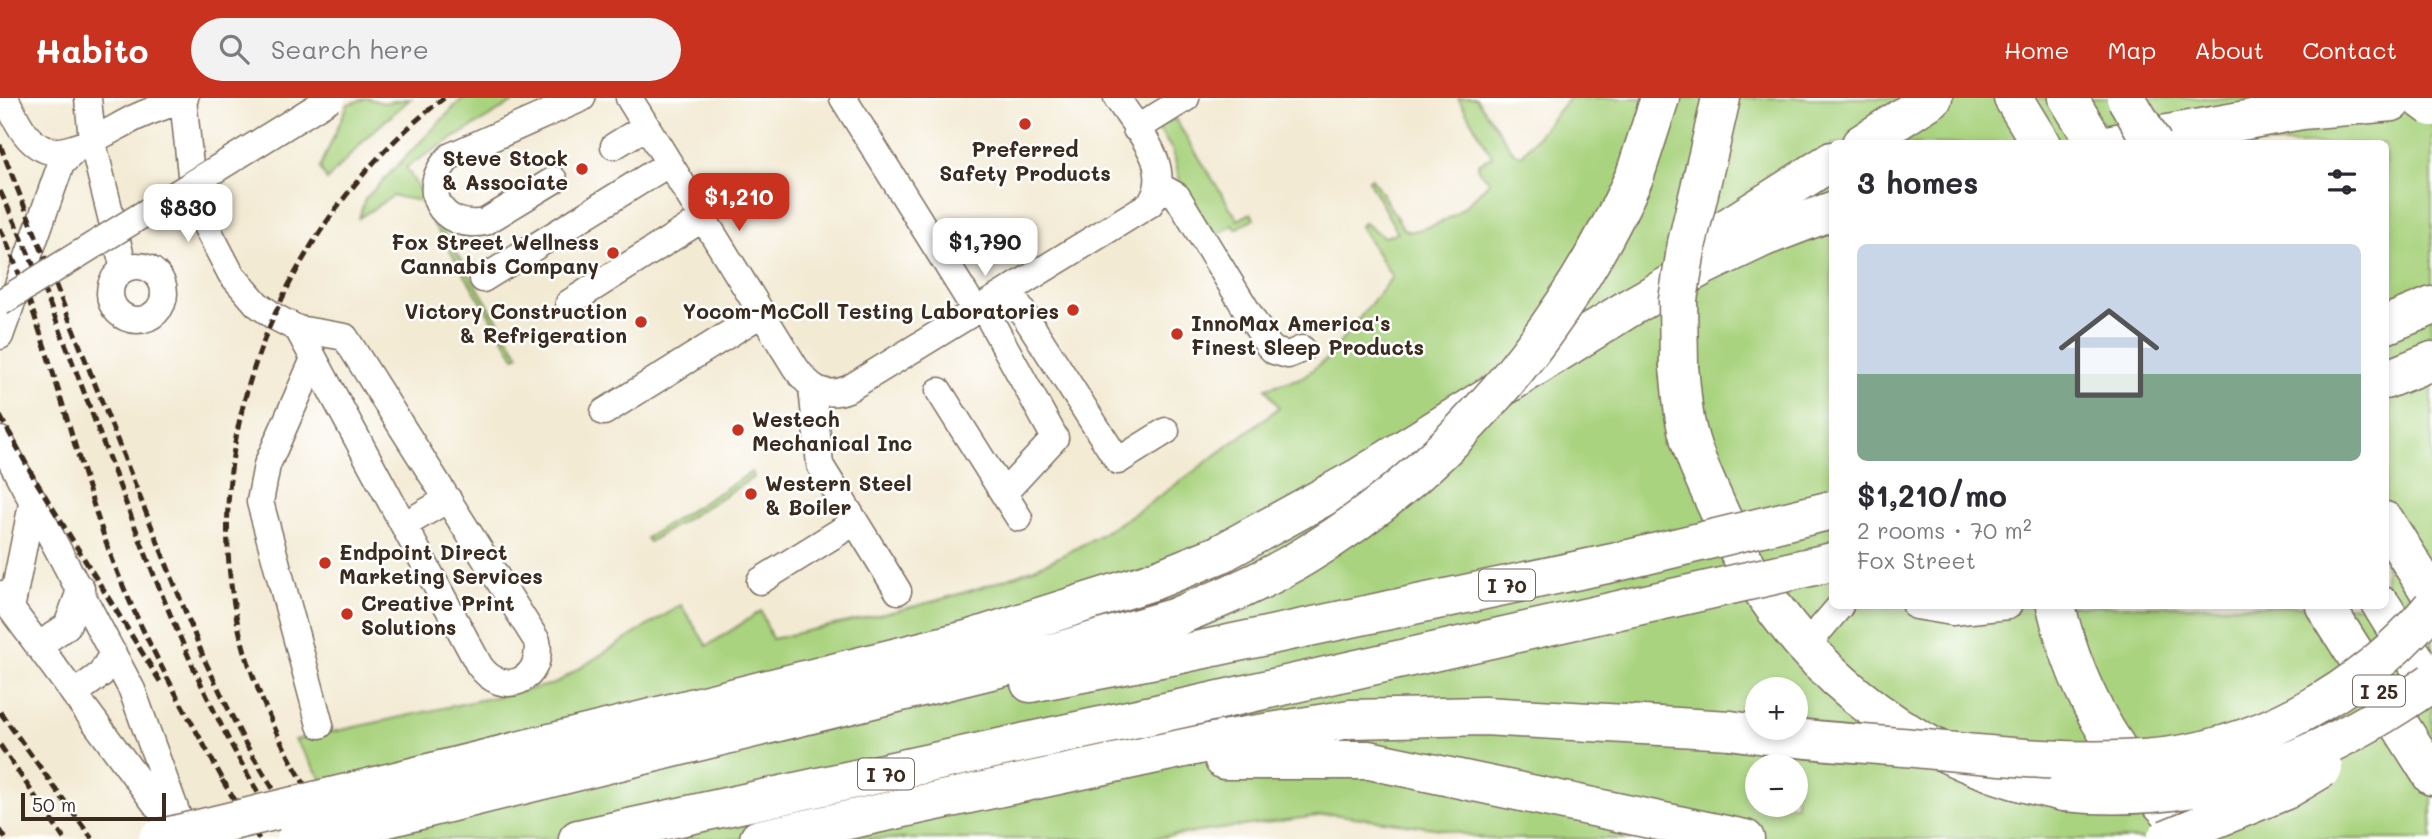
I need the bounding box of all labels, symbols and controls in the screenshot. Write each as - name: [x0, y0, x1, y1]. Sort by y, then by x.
- search box: [191, 18, 681, 81]
- text: Habito: [35, 28, 149, 71]
- icon: search: [215, 30, 253, 68]
- text: Search here: [271, 32, 429, 66]
- text: Home: [2004, 34, 2069, 65]
- text: Map: [2107, 34, 2156, 65]
- text: About: [2194, 34, 2264, 65]
- text: Contact: [2302, 34, 2397, 65]
- marker: Preferred Safety Products: [1017, 116, 1033, 132]
- place label: Preferred Safety Products: [939, 135, 1111, 187]
- place label: Steve Stock & Associate: [442, 144, 568, 195]
- marker: Steve Stock & Associate: [574, 161, 590, 177]
- text: 3 homes: [1857, 162, 1978, 202]
- icon: filters: [2323, 163, 2361, 201]
- pin: $1,210: [682, 174, 796, 233]
- text: $1,210: [704, 181, 774, 211]
- pin: $830: [147, 184, 229, 244]
- text: $830: [159, 192, 217, 222]
- pin: $1,790: [928, 218, 1042, 278]
- text: $1,790: [949, 226, 1021, 256]
- place label: Fox Street Wellness Cannabis Company: [391, 228, 599, 280]
- marker: Fox Street Wellness Cannabis Company: [605, 245, 621, 261]
- icon: home: [2046, 290, 2172, 416]
- place label: Victory Construction & Refrigeration: [404, 297, 627, 348]
- place label: Yocom-McColl Testing Laboratories: [683, 297, 1059, 324]
- marker: Yocom-McColl Testing Laboratories: [1065, 302, 1081, 318]
- place label: InnoMax America's Finest Sleep Products: [1191, 309, 1424, 360]
- marker: Victory Construction & Refrigeration: [633, 314, 649, 330]
- marker: InnoMax America's Finest Sleep Products: [1169, 326, 1185, 342]
- place label: Westech Mechanical Inc: [752, 405, 912, 456]
- marker: Westech Mechanical Inc: [730, 422, 746, 438]
- place label: Western Steel & Boiler: [765, 469, 912, 520]
- text: $1,210/mo: [1857, 475, 2007, 515]
- marker: Western Steel & Boiler: [743, 486, 759, 502]
- text: 2 rooms · 70 m²: [1857, 515, 2032, 545]
- place label: Endpoint Direct Marketing Services: [339, 538, 543, 589]
- text: Fox Street: [1857, 545, 1976, 575]
- marker: Endpoint Direct Marketing Services: [317, 555, 333, 571]
- road number: I 70: [1479, 570, 1535, 600]
- place label: Creative Print Solutions: [361, 589, 515, 640]
- marker: Creative Print Solutions: [339, 606, 355, 622]
- road number: I 25: [2353, 676, 2405, 706]
- map controls: [1745, 677, 1808, 817]
- button: +: [1745, 677, 1808, 740]
- button: −: [1745, 754, 1808, 817]
- road number: I 70: [858, 758, 914, 790]
- scale bar: [21, 790, 166, 822]
- text: 50 m: [32, 792, 76, 817]

